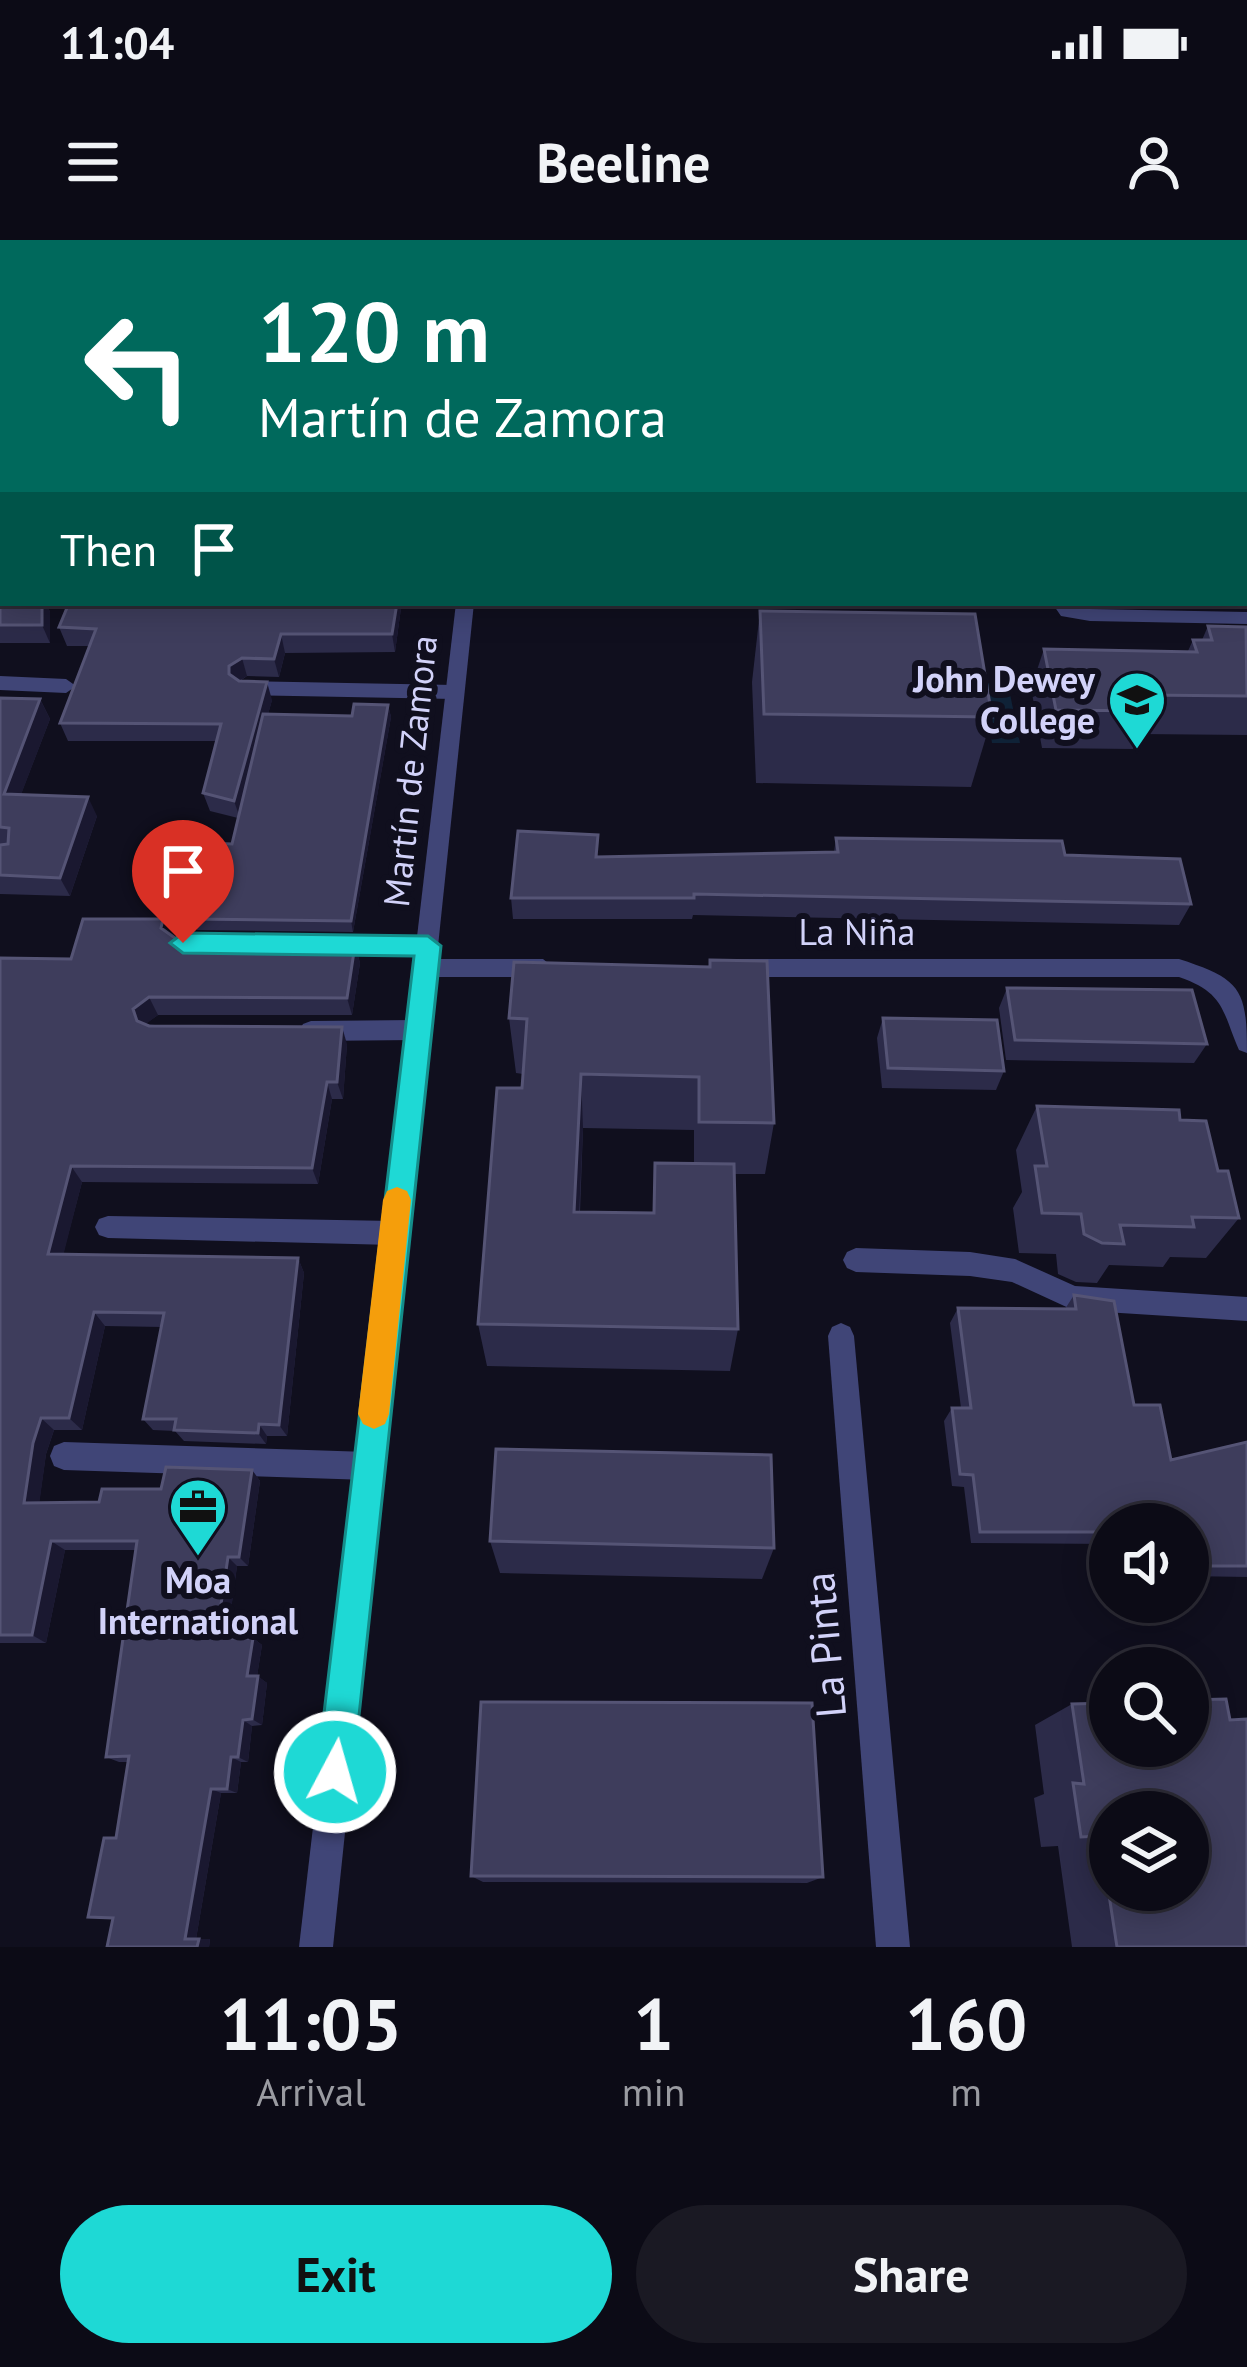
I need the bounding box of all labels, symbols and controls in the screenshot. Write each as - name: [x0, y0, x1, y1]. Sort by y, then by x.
- text: 11:04: [60, 13, 174, 71]
- text: Beeline: [537, 127, 710, 197]
- icon: menu: [60, 129, 126, 195]
- icon: person: [1121, 129, 1187, 195]
- text: 120 m: [258, 276, 490, 385]
- icon: left: [60, 288, 216, 444]
- text: Martín de Zamora: [258, 382, 667, 452]
- icon: arrive: [181, 516, 247, 582]
- text: Then: [60, 520, 157, 578]
- street label: Martín de Zamora: [372, 633, 447, 909]
- place label: John Dewey College: [912, 655, 1096, 743]
- school or university icon: John Dewey College: [1106, 669, 1168, 751]
- pin: [132, 820, 234, 943]
- icon: arrive: [150, 838, 216, 904]
- street label: La Niña: [799, 908, 915, 955]
- office icon: Moa International: [167, 1476, 229, 1558]
- map controls: [1089, 1503, 1209, 1911]
- button: sound: [1089, 1503, 1209, 1623]
- place label: Moa International: [98, 1556, 299, 1644]
- street label: La Pinta: [791, 1570, 858, 1720]
- button: search: [1089, 1647, 1209, 1767]
- position arrow: [272, 1709, 398, 1835]
- button: layers: [1089, 1791, 1209, 1911]
- text: 11:05: [220, 1977, 402, 2070]
- text: 1: [633, 1977, 674, 2070]
- text: 160: [905, 1977, 1027, 2070]
- text: Arrival: [256, 2066, 366, 2117]
- text: min: [622, 2066, 685, 2117]
- text: m: [950, 2066, 982, 2117]
- button: Exit: [60, 2205, 612, 2343]
- button: Share: [636, 2205, 1187, 2343]

